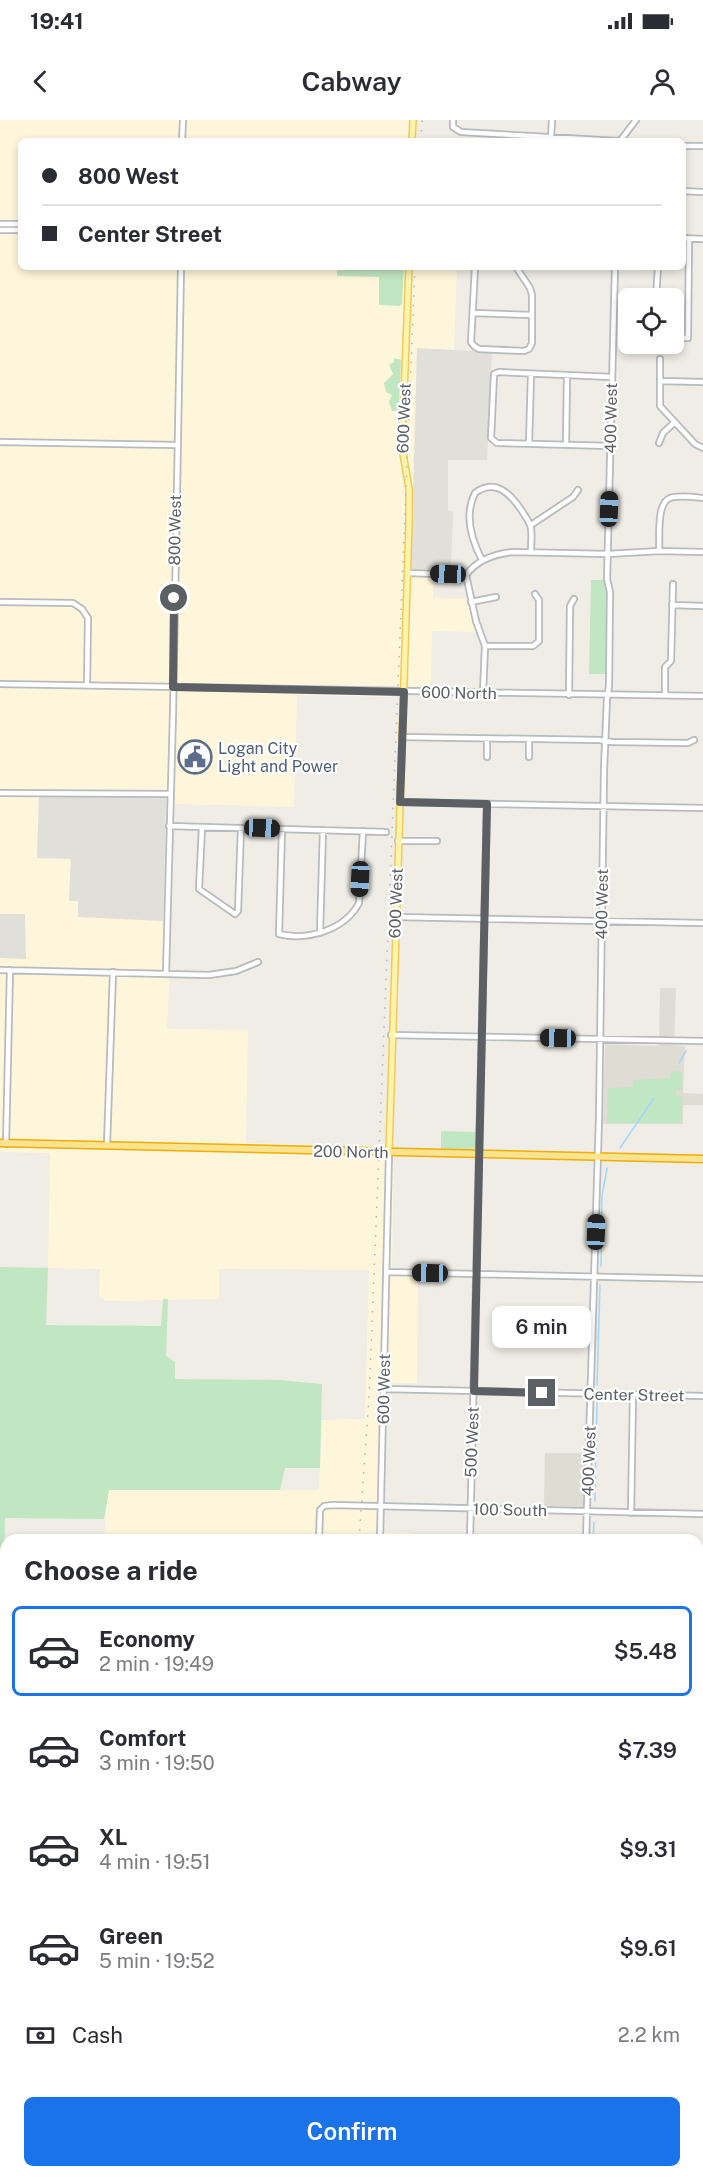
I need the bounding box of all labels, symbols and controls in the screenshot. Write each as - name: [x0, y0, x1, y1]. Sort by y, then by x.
- text: 19:41: [30, 8, 84, 34]
- icon: back: [24, 65, 57, 98]
- text: Cabway: [301, 65, 402, 97]
- icon: person: [646, 65, 679, 98]
- text: 800 West: [78, 163, 179, 189]
- text: Center Street: [78, 221, 222, 247]
- map controls: [618, 288, 684, 354]
- button: locate: [618, 288, 684, 354]
- street label: 600 West: [393, 382, 415, 454]
- street label: 400 West: [601, 382, 621, 454]
- car: [599, 491, 619, 527]
- street label: 800 West: [165, 494, 185, 566]
- car: [430, 564, 466, 584]
- route start: [160, 584, 187, 611]
- street label: 600 North: [421, 683, 497, 703]
- public building icon: Logan City Light and Power: [177, 739, 213, 775]
- place label: Logan City Light and Power: [218, 739, 338, 776]
- car: [244, 818, 280, 838]
- car: [350, 861, 370, 897]
- street label: 600 West: [385, 867, 407, 939]
- street label: 400 West: [592, 868, 612, 940]
- car: [540, 1029, 576, 1047]
- street label: 200 North: [313, 1142, 389, 1162]
- car: [586, 1214, 606, 1250]
- car: [412, 1264, 448, 1282]
- callout: 6 min: [492, 1306, 592, 1348]
- text: 6 min: [515, 1315, 568, 1339]
- street label: 600 West: [374, 1354, 394, 1424]
- route end: [528, 1379, 555, 1406]
- street label: Center Street: [583, 1385, 685, 1405]
- street label: 500 West: [461, 1406, 483, 1478]
- street label: 400 West: [578, 1425, 600, 1497]
- street label: 100 South: [473, 1500, 547, 1520]
- text: Choose a ride: [24, 1554, 198, 1586]
- icon: car: [27, 1624, 81, 1678]
- text: Economy: [99, 1626, 195, 1652]
- text: $5.48: [614, 1638, 677, 1664]
- text: 2 min · 19:49: [99, 1652, 214, 1676]
- icon: car: [27, 1723, 81, 1777]
- text: Comfort: [99, 1725, 186, 1751]
- text: $7.39: [617, 1737, 677, 1763]
- text: 3 min · 19:50: [99, 1751, 215, 1775]
- icon: car: [27, 1822, 81, 1876]
- text: XL: [99, 1824, 127, 1850]
- text: $9.31: [619, 1836, 677, 1862]
- text: 4 min · 19:51: [99, 1850, 211, 1874]
- icon: car: [27, 1921, 81, 1975]
- text: Green: [99, 1923, 163, 1949]
- text: $9.61: [619, 1935, 677, 1961]
- text: 5 min · 19:52: [99, 1949, 215, 1973]
- icon: cash: [24, 2019, 57, 2052]
- text: Cash: [72, 2022, 123, 2048]
- text: 2.2 km: [618, 2023, 680, 2047]
- button: Confirm: [24, 2097, 680, 2166]

